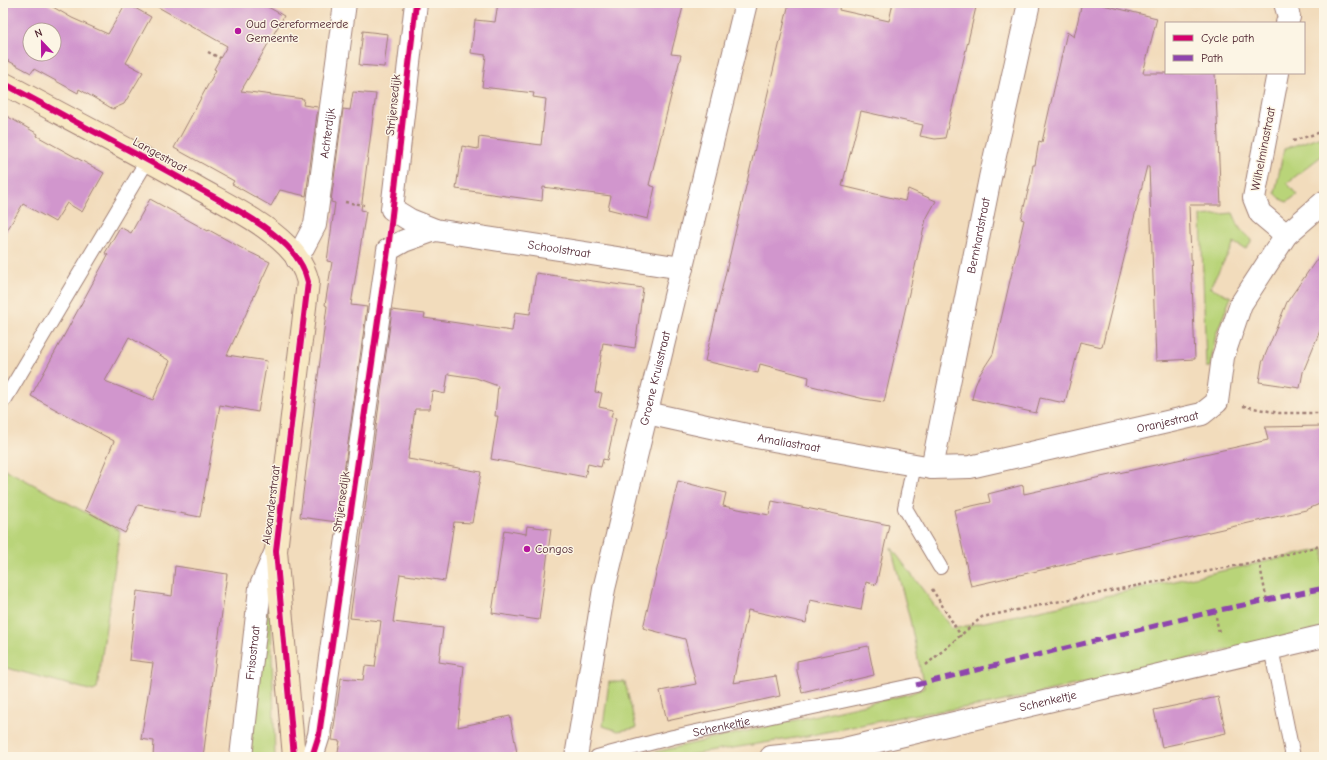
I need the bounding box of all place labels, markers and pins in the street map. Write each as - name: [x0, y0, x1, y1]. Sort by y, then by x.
- place label: Oud Gereformeerde Gemeente: [246, 17, 348, 45]
- marker: Oud Gereformeerde Gemeente: [233, 26, 243, 36]
- place label: Congos: [535, 542, 573, 556]
- marker: Congos: [522, 544, 532, 554]

